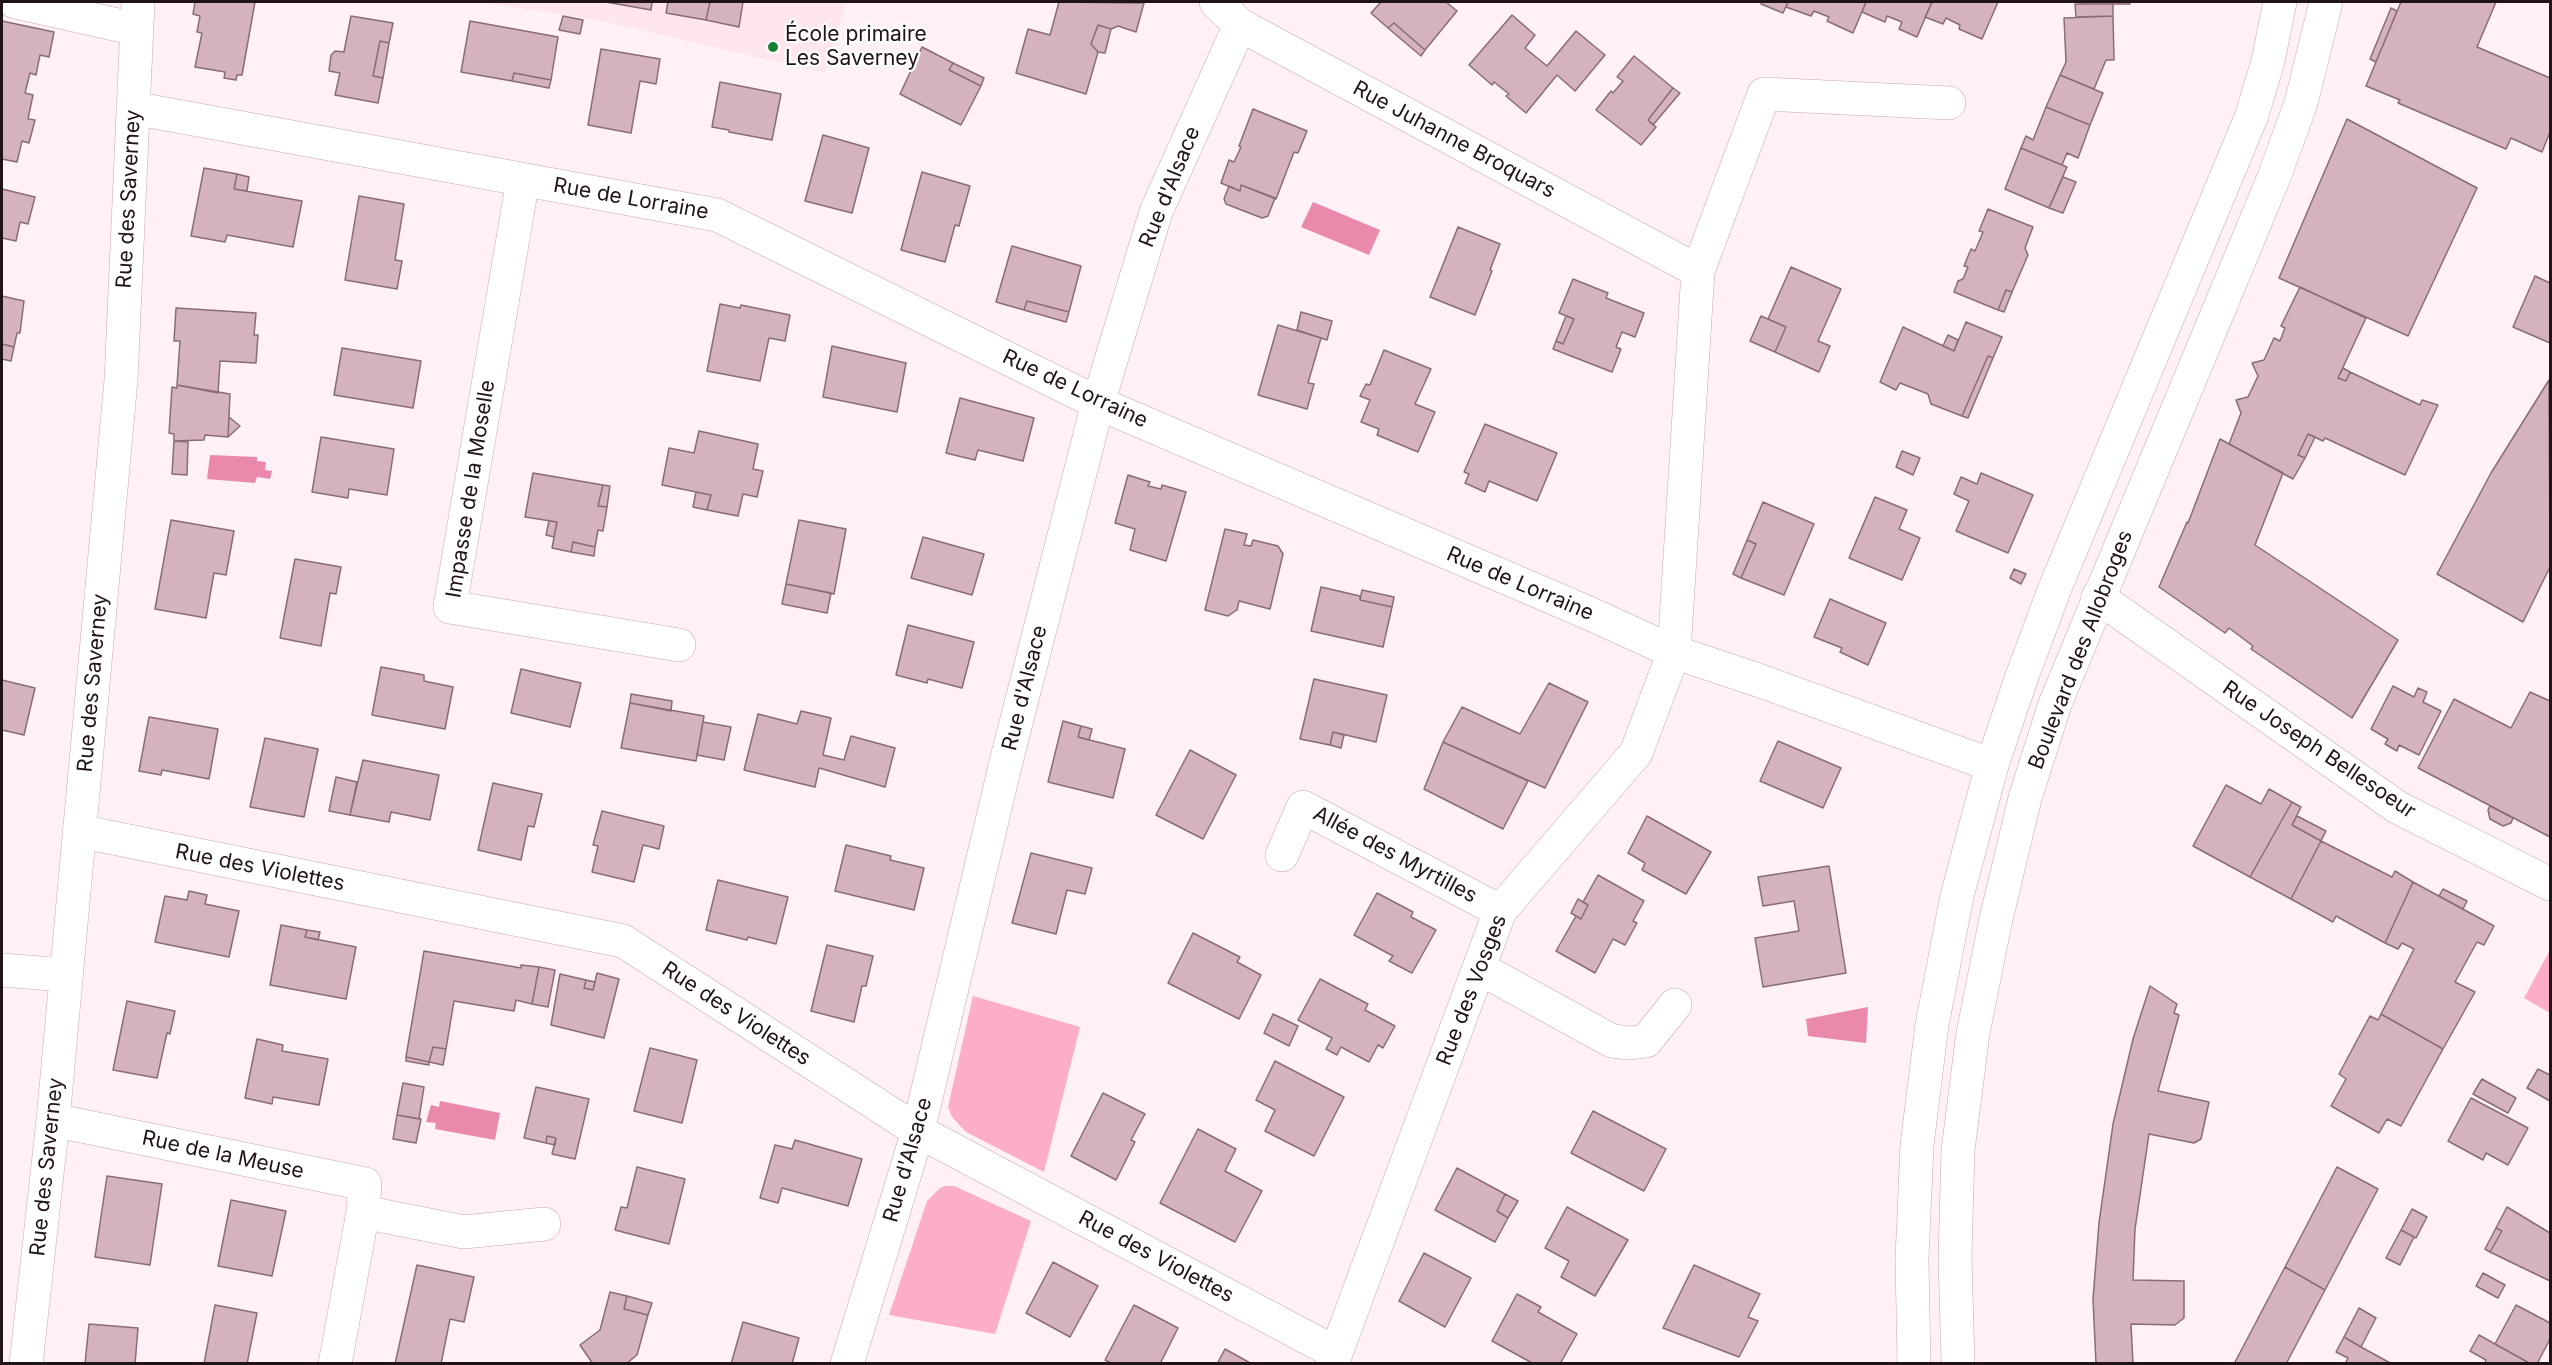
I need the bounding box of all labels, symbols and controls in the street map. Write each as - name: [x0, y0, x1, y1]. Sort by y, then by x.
- place label: École primaire Les Saverney: [785, 22, 927, 72]
- marker: École primaire Les Saverney: [766, 40, 780, 54]
- street label: Rue Juhanne Broquars: [1348, 76, 1560, 204]
- street label: Rue des Saverney: [112, 109, 146, 289]
- street label: Rue d'Alsace: [1134, 123, 1206, 251]
- street label: Rue de Lorraine: [551, 173, 711, 225]
- street label: Rue de Lorraine: [998, 344, 1152, 434]
- street label: Impasse de la Moselle: [441, 378, 501, 600]
- street label: Boulevard des Allobroges: [2024, 527, 2138, 773]
- street label: Rue de Lorraine: [1443, 542, 1597, 626]
- street label: Rue des Saverney: [73, 593, 113, 773]
- street label: Rue d'Alsace: [997, 623, 1053, 753]
- street label: Rue Joseph Bellesoeur: [2218, 676, 2420, 824]
- street label: Allée des Myrtilles: [1309, 801, 1481, 909]
- street label: Rue des Violettes: [173, 839, 347, 897]
- street label: Rue des Vosges: [1432, 911, 1512, 1069]
- street label: Rue des Violettes: [657, 957, 815, 1071]
- street label: Rue des Saverney: [25, 1077, 69, 1257]
- street label: Rue d'Alsace: [878, 1095, 938, 1225]
- street label: Rue de la Meuse: [140, 1126, 306, 1184]
- street label: Rue des Violettes: [1074, 1205, 1238, 1309]

